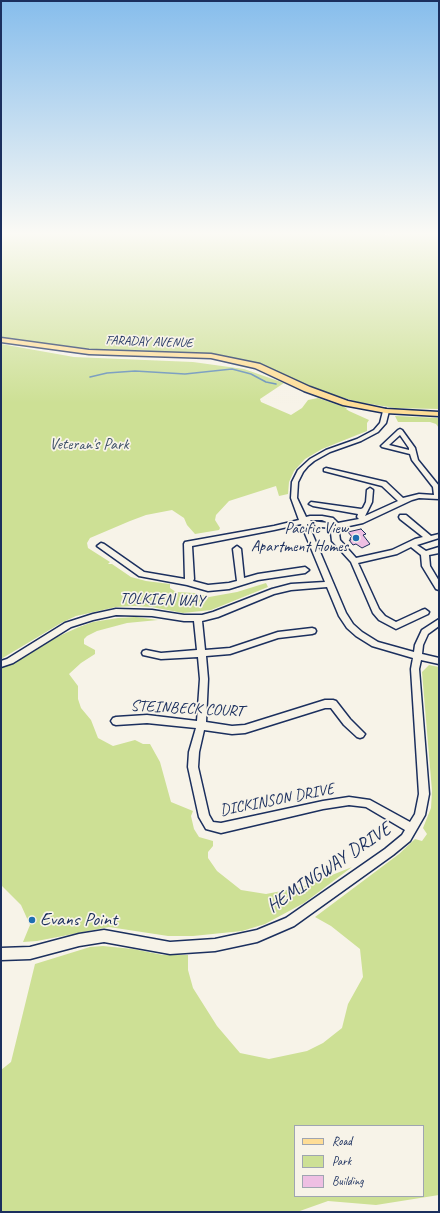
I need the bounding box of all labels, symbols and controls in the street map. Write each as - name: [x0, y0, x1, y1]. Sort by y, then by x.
- street label: FARADAY AVENUE: [105, 333, 193, 351]
- park label: Veteran's Park: [49, 435, 129, 455]
- place label: Pacific View Apartment Homes: [251, 519, 348, 557]
- marker: Pacific View Apartment Homes: [351, 533, 361, 543]
- street label: TOLKIEN WAY: [119, 589, 205, 611]
- street label: STEINBECK COURT: [130, 696, 244, 722]
- street label: DICKINSON DRIVE: [218, 780, 336, 820]
- street label: HEMINGWAY DRIVE: [263, 818, 395, 918]
- place label: Evans Point: [40, 909, 117, 931]
- marker: Evans Point: [27, 915, 37, 925]
- legend: [294, 1125, 424, 1197]
- text: Road: [332, 1133, 352, 1149]
- text: Park: [332, 1153, 351, 1169]
- text: Building: [332, 1173, 364, 1189]

